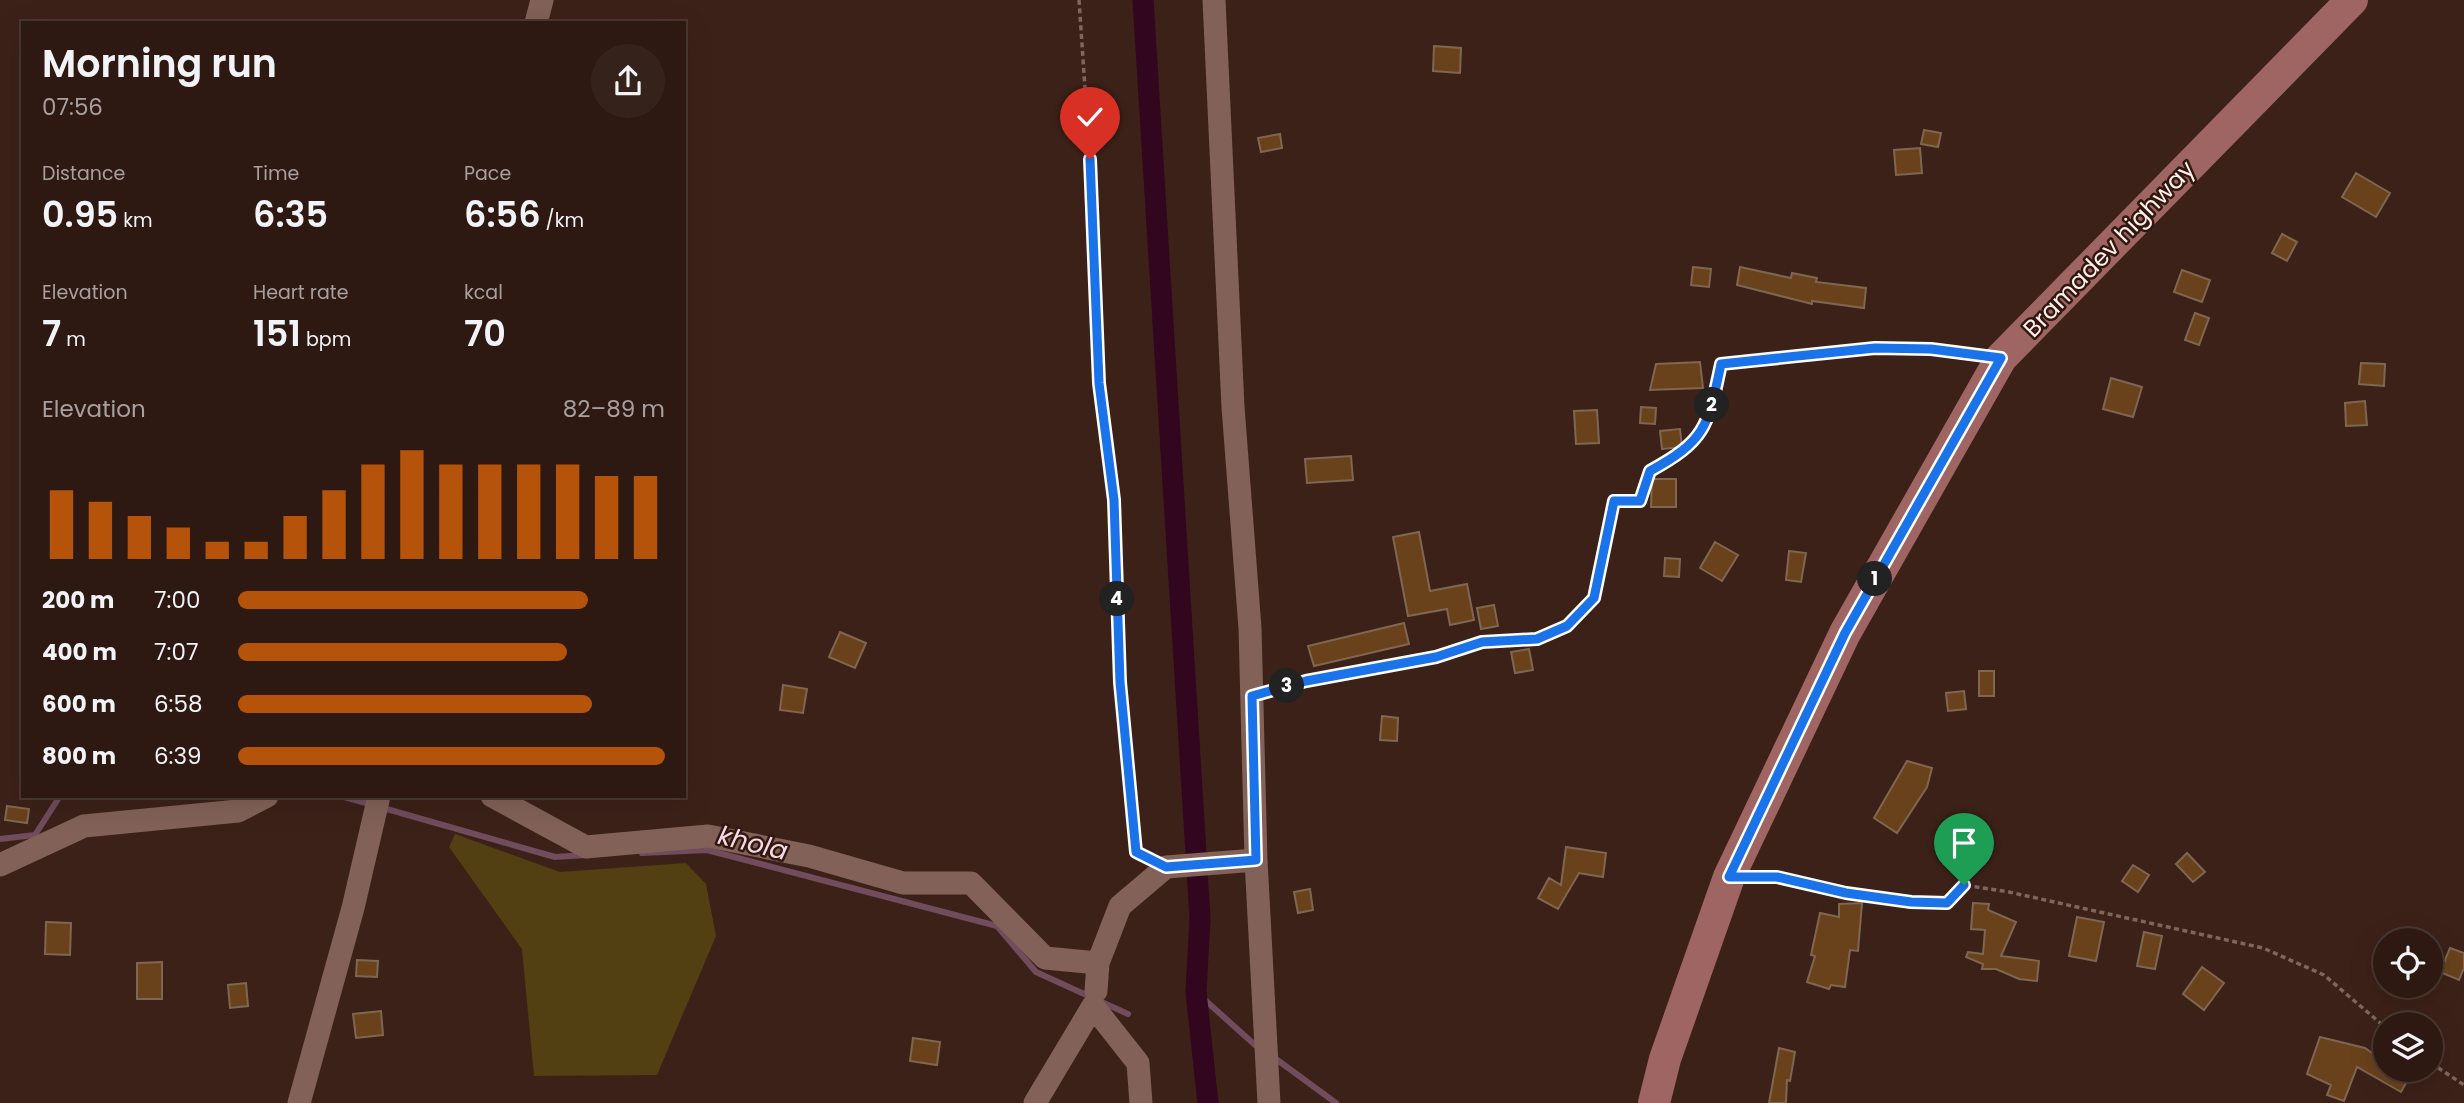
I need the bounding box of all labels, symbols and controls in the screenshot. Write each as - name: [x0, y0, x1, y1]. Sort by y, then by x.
- text: Morning run: [42, 37, 277, 90]
- button: share: [591, 44, 665, 118]
- pin: [1060, 87, 1120, 159]
- text: 07:56: [42, 91, 103, 123]
- icon: check: [1071, 98, 1109, 136]
- street label: Bramadev highway: [2015, 153, 2202, 344]
- text: Distance: [42, 160, 125, 187]
- text: Time: [253, 160, 299, 187]
- text: Pace: [464, 160, 511, 187]
- text: 0.95: [42, 190, 118, 239]
- text: 6:35: [253, 190, 328, 239]
- text: 6:56: [464, 190, 541, 239]
- text: km: [118, 207, 153, 234]
- text: /km: [541, 207, 584, 234]
- text: Elevation: [42, 279, 128, 306]
- text: Heart rate: [253, 279, 348, 306]
- text: kcal: [464, 279, 503, 306]
- text: 7: [42, 309, 61, 358]
- text: 151: [253, 309, 301, 358]
- text: 70: [464, 309, 506, 358]
- text: m: [61, 326, 86, 353]
- text: bpm: [301, 326, 351, 353]
- pin: 2: [1694, 388, 1730, 422]
- text: 2: [1706, 391, 1717, 418]
- text: Elevation: [42, 393, 146, 425]
- text: 82–89 m: [563, 393, 665, 425]
- pin: 1: [1857, 562, 1892, 596]
- text: 1: [1871, 565, 1878, 592]
- pin: 4: [1100, 582, 1134, 616]
- text: 200 m: [42, 584, 114, 616]
- text: 7:00: [154, 584, 200, 616]
- text: 4: [1110, 585, 1123, 612]
- text: 400 m: [42, 636, 117, 668]
- text: 7:07: [154, 636, 198, 668]
- pin: 3: [1270, 668, 1304, 704]
- text: 3: [1281, 672, 1292, 699]
- text: 600 m: [42, 688, 116, 720]
- text: 6:58: [154, 688, 202, 720]
- text: 800 m: [42, 740, 116, 772]
- text: 6:39: [154, 740, 202, 772]
- pin: [1934, 813, 1994, 885]
- water label: khola: [714, 817, 792, 869]
- icon: arrive: [1945, 824, 1983, 862]
- map controls: [2373, 928, 2443, 1082]
- button: locate: [2373, 928, 2443, 998]
- button: layers: [2373, 1012, 2443, 1082]

